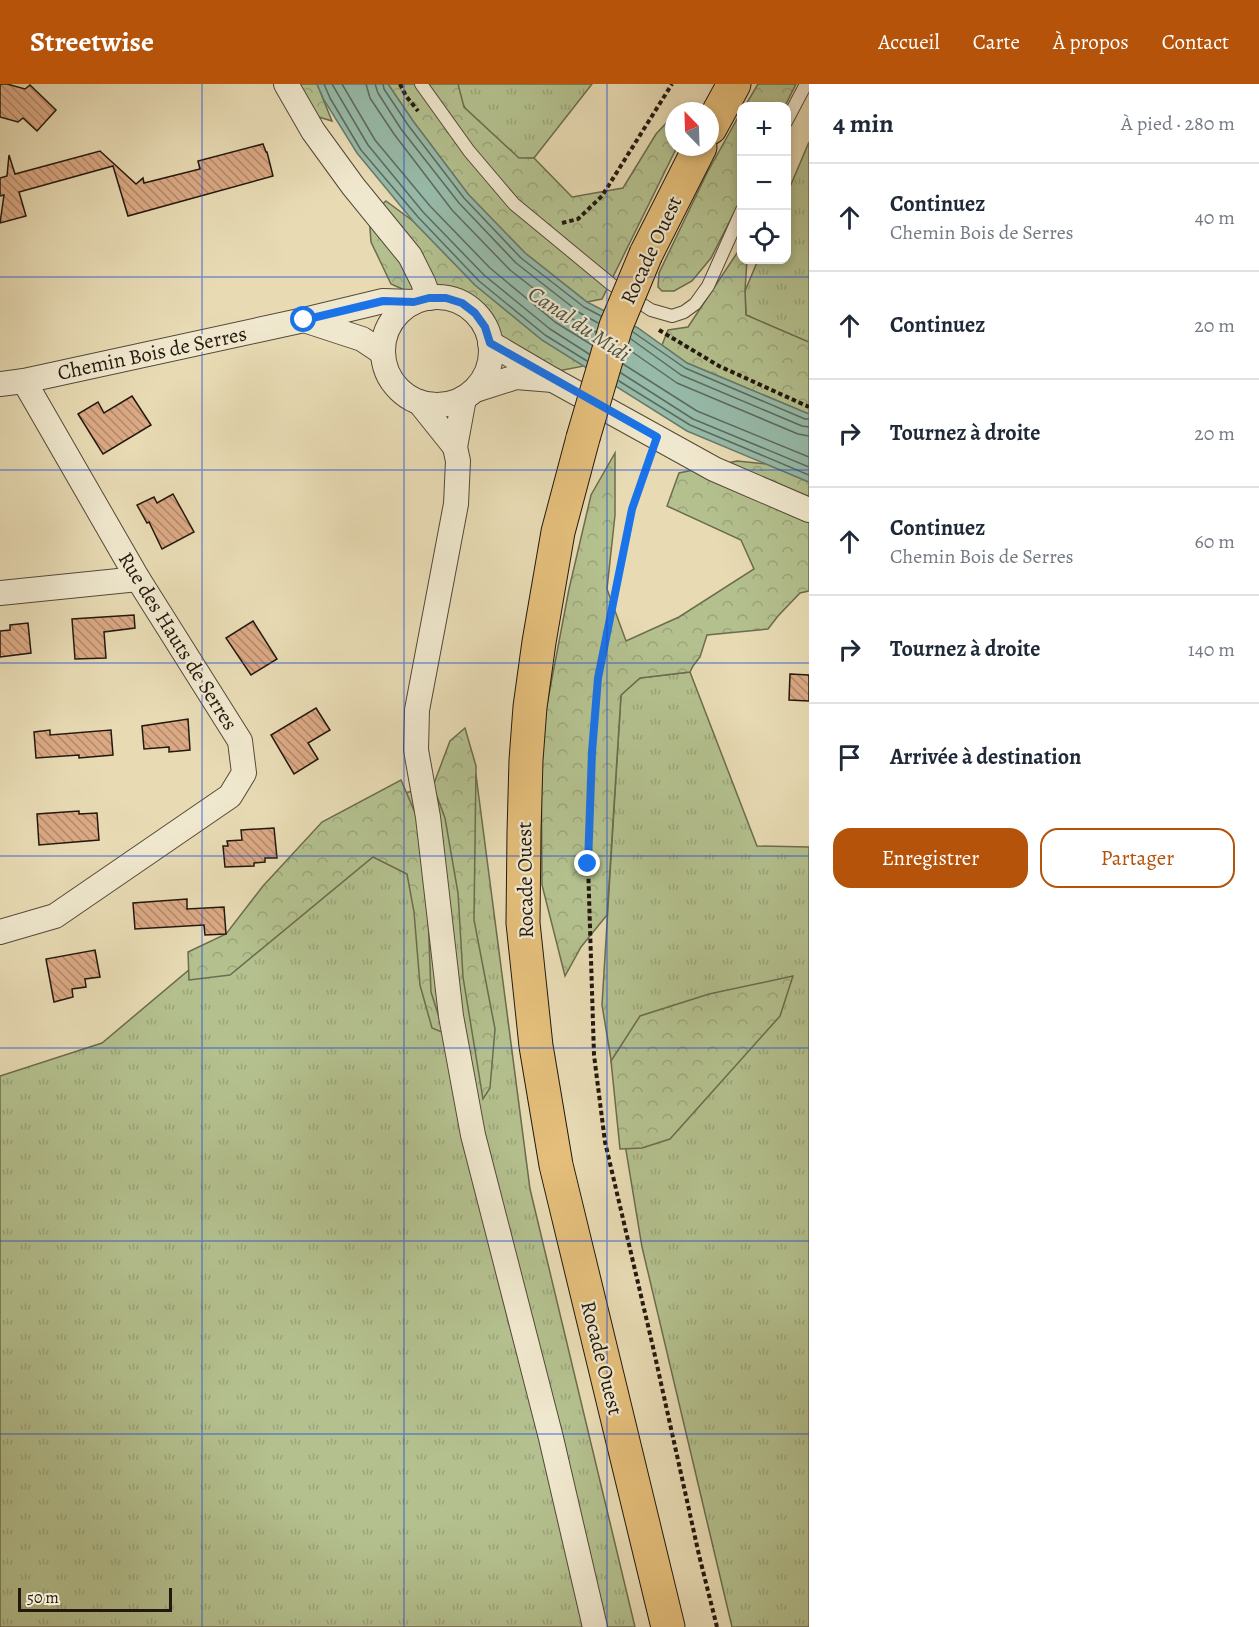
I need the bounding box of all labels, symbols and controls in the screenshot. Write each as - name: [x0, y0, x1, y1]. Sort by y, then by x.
- text: Streetwise: [30, 23, 154, 61]
- text: Accueil: [878, 28, 940, 56]
- text: Carte: [973, 28, 1020, 56]
- text: À propos: [1053, 28, 1129, 56]
- text: Contact: [1162, 28, 1229, 56]
- north arrow: [665, 102, 719, 156]
- map controls: [737, 102, 791, 264]
- button: +: [737, 102, 791, 156]
- text: 4 min: [833, 106, 894, 141]
- text: À pied · 280 m: [1121, 110, 1235, 137]
- button: −: [737, 156, 791, 210]
- text: Continuez: [890, 189, 985, 219]
- street label: Rocade Ouest: [614, 191, 688, 309]
- icon: ahead: [833, 201, 866, 234]
- text: 40 m: [1195, 204, 1235, 231]
- button: locate: [737, 210, 791, 264]
- text: Chemin Bois de Serres: [890, 219, 1074, 246]
- water label: Canal du Midi: [522, 279, 636, 369]
- route start: [290, 306, 316, 332]
- icon: ahead: [833, 309, 866, 342]
- text: Continuez: [890, 310, 985, 340]
- text: 20 m: [1194, 312, 1235, 339]
- street label: Chemin Bois de Serres: [55, 319, 249, 387]
- icon: right: [833, 417, 866, 450]
- text: Tournez à droite: [890, 418, 1041, 448]
- text: 20 m: [1194, 420, 1235, 447]
- text: Continuez: [890, 513, 985, 543]
- icon: ahead: [833, 525, 866, 558]
- text: 60 m: [1195, 528, 1235, 555]
- text: Chemin Bois de Serres: [890, 543, 1074, 570]
- street label: Rue des Hauts de Serres: [112, 547, 244, 735]
- icon: right: [833, 633, 866, 666]
- text: Tournez à droite: [890, 634, 1041, 664]
- text: 140 m: [1188, 636, 1235, 663]
- icon: arrive: [833, 741, 866, 774]
- text: Arrivée à destination: [890, 742, 1081, 772]
- street label: Rocade Ouest: [510, 821, 540, 939]
- button: Enregistrer: [833, 828, 1028, 888]
- button: Partager: [1040, 828, 1235, 888]
- route end: [574, 850, 600, 876]
- street label: Rocade Ouest: [574, 1298, 630, 1418]
- scale bar: [18, 1585, 172, 1612]
- text: 50 m: [27, 1587, 59, 1609]

